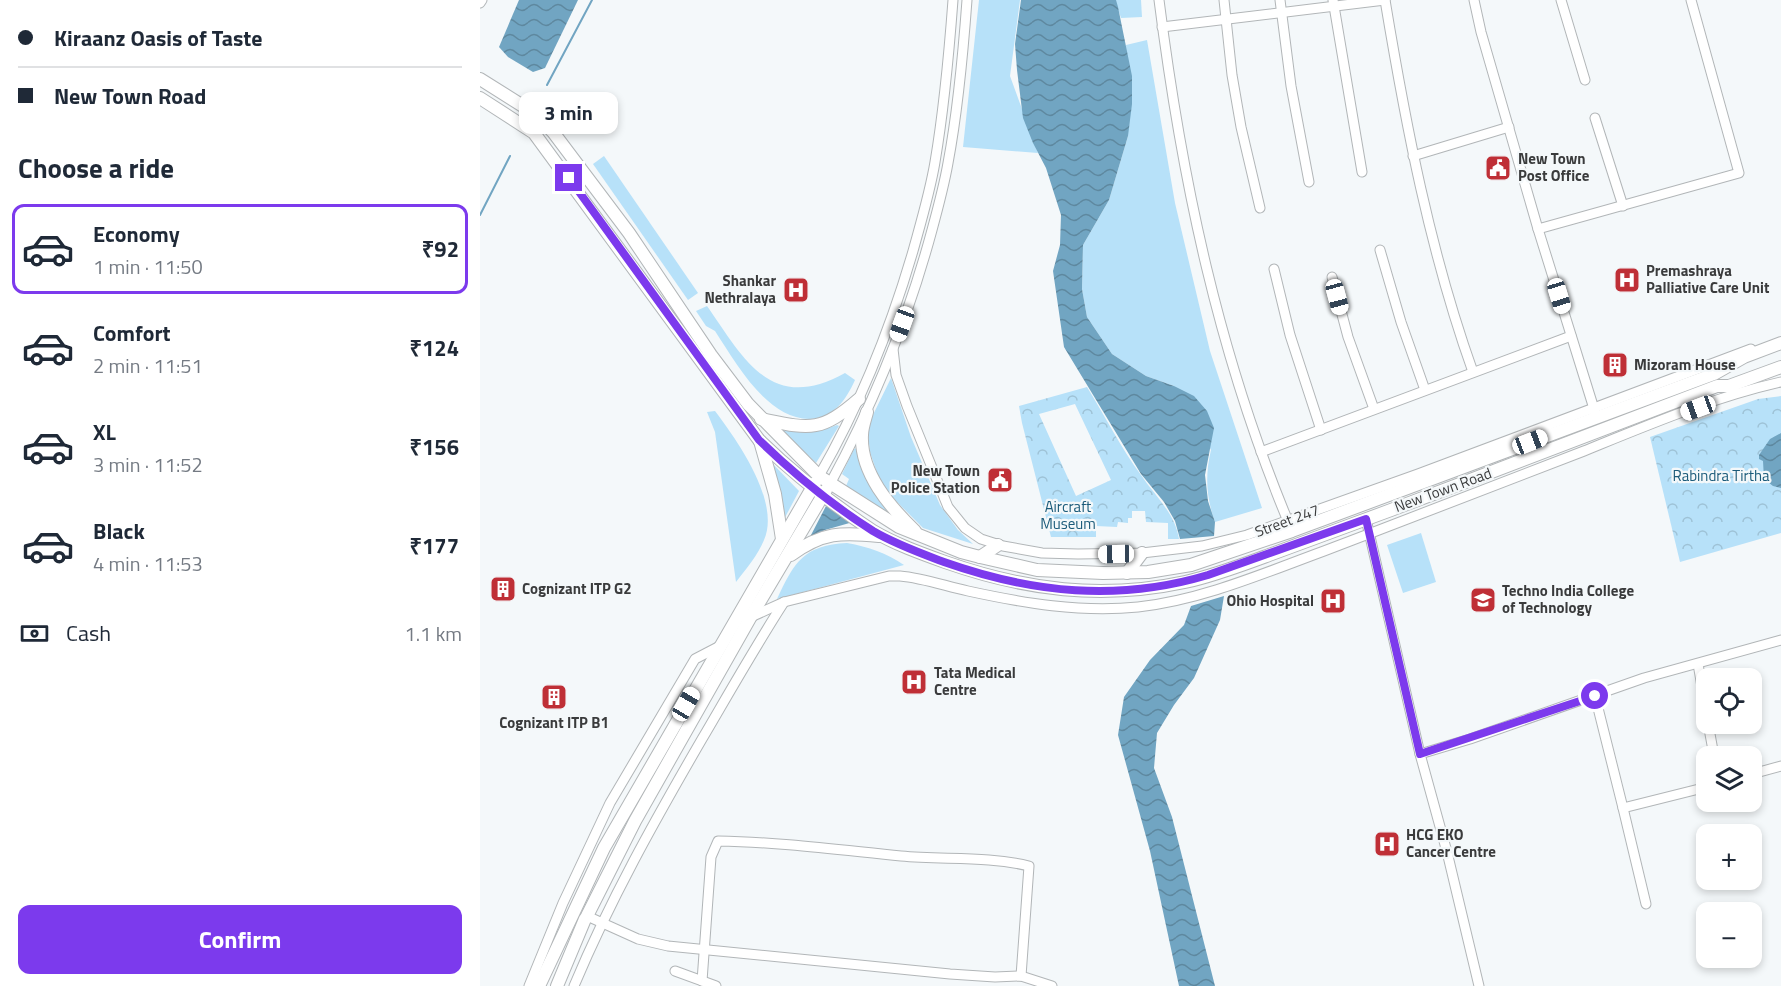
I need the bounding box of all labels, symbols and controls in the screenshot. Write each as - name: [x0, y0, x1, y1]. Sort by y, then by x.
- text: Kiraanz Oasis of Taste: [54, 21, 263, 55]
- text: New Town Road: [54, 79, 206, 113]
- callout: 3 min: [520, 91, 618, 133]
- text: 3 min: [544, 97, 593, 128]
- text: Choose a ride: [18, 147, 174, 188]
- place label: New Town Post Office: [1518, 147, 1590, 187]
- public building icon: New Town Post Office: [1483, 153, 1513, 183]
- route end: [555, 164, 582, 191]
- text: Economy: [93, 217, 180, 251]
- icon: car: [21, 222, 75, 276]
- text: ₹92: [422, 232, 459, 266]
- text: 1 min · 11:50: [93, 251, 203, 282]
- place label: Premashraya Palliative Care Unit: [1646, 259, 1770, 299]
- hospital icon: Premashraya Palliative Care Unit: [1612, 265, 1642, 295]
- place label: Shankar Nethralaya: [704, 269, 776, 309]
- hospital icon: Shankar Nethralaya: [781, 275, 811, 305]
- car: [1545, 276, 1573, 316]
- car: [1324, 277, 1350, 317]
- car: [887, 304, 917, 344]
- text: Comfort: [93, 316, 171, 350]
- icon: car: [21, 321, 75, 375]
- text: ₹124: [409, 331, 459, 365]
- text: 2 min · 11:51: [93, 350, 203, 381]
- building icon: Mizoram House: [1600, 350, 1630, 380]
- place label: Mizoram House: [1634, 353, 1736, 376]
- car: [1678, 393, 1718, 423]
- text: XL: [93, 415, 116, 449]
- icon: car: [21, 420, 75, 474]
- car: [1510, 427, 1550, 457]
- text: ₹156: [409, 430, 459, 464]
- text: 3 min · 11:52: [93, 449, 203, 480]
- place label: New Town Police Station: [891, 459, 980, 499]
- street label: New Town Road: [1391, 461, 1495, 518]
- park label: Rabindra Tirtha: [1672, 464, 1770, 487]
- public building icon: New Town Police Station: [985, 465, 1015, 495]
- park label: Aircraft Museum: [1040, 495, 1096, 535]
- street label: Street 247: [1251, 498, 1322, 543]
- text: Black: [93, 514, 145, 548]
- icon: car: [21, 519, 75, 573]
- text: ₹177: [409, 529, 459, 563]
- car: [1098, 545, 1134, 563]
- text: 4 min · 11:53: [93, 548, 203, 579]
- building icon: Cognizant ITP G2: [488, 574, 518, 604]
- place label: Cognizant ITP G2: [522, 577, 632, 600]
- place label: Techno India College of Technology: [1502, 579, 1634, 619]
- school or university icon: Techno India College of Technology: [1468, 585, 1498, 615]
- hospital icon: Ohio Hospital: [1318, 586, 1348, 616]
- place label: Ohio Hospital: [1226, 589, 1314, 612]
- text: Cash: [66, 616, 111, 650]
- icon: cash: [18, 617, 51, 650]
- text: 1.1 km: [405, 618, 462, 649]
- place label: Tata Medical Centre: [934, 661, 1016, 701]
- hospital icon: Tata Medical Centre: [899, 667, 929, 697]
- map controls: [1696, 668, 1762, 968]
- button: locate: [1696, 668, 1762, 734]
- building icon: Cognizant ITP B1: [539, 682, 569, 712]
- route start: [1581, 682, 1608, 709]
- car: [669, 684, 703, 724]
- place label: Cognizant ITP B1: [499, 711, 609, 734]
- button: layers: [1696, 746, 1762, 812]
- place label: HCG EKO Cancer Centre: [1406, 823, 1496, 863]
- button: +: [1696, 824, 1762, 890]
- hospital icon: HCG EKO Cancer Centre: [1372, 829, 1402, 859]
- button: −: [1696, 902, 1762, 968]
- button: Confirm: [18, 905, 462, 974]

